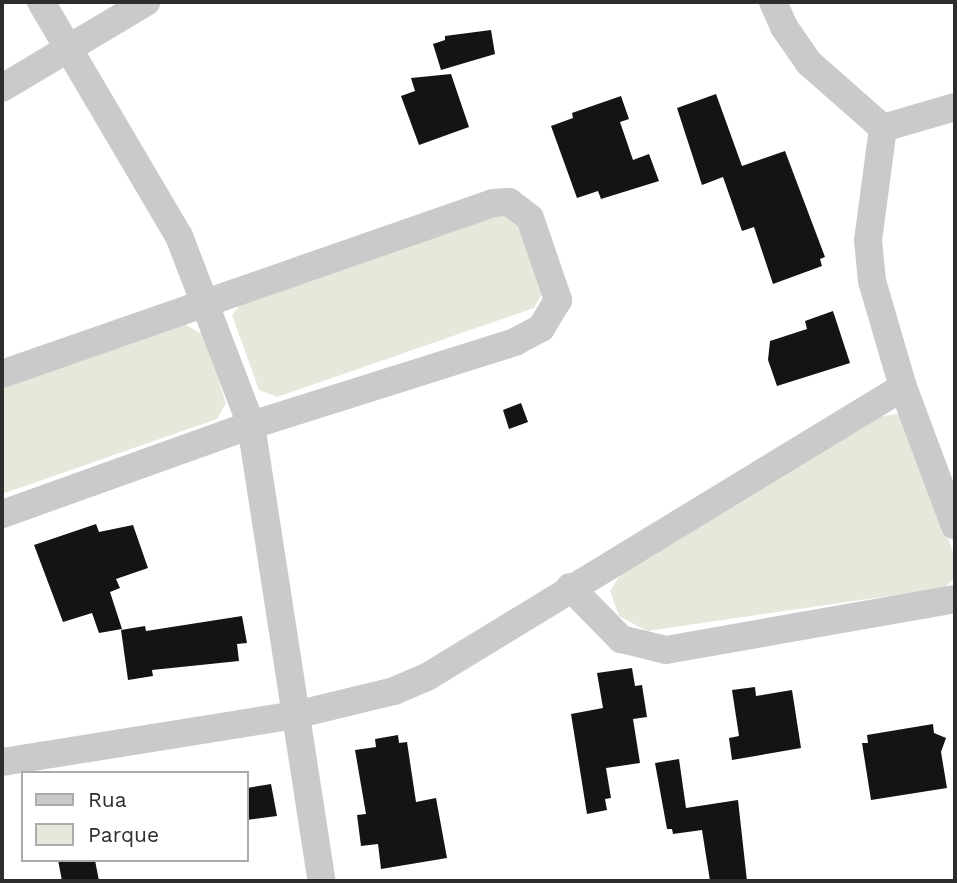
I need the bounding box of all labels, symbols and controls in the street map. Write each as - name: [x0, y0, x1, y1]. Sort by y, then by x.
- legend: [21, 771, 248, 862]
- text: Rua: [88, 787, 127, 812]
- text: Parque: [88, 822, 159, 847]

